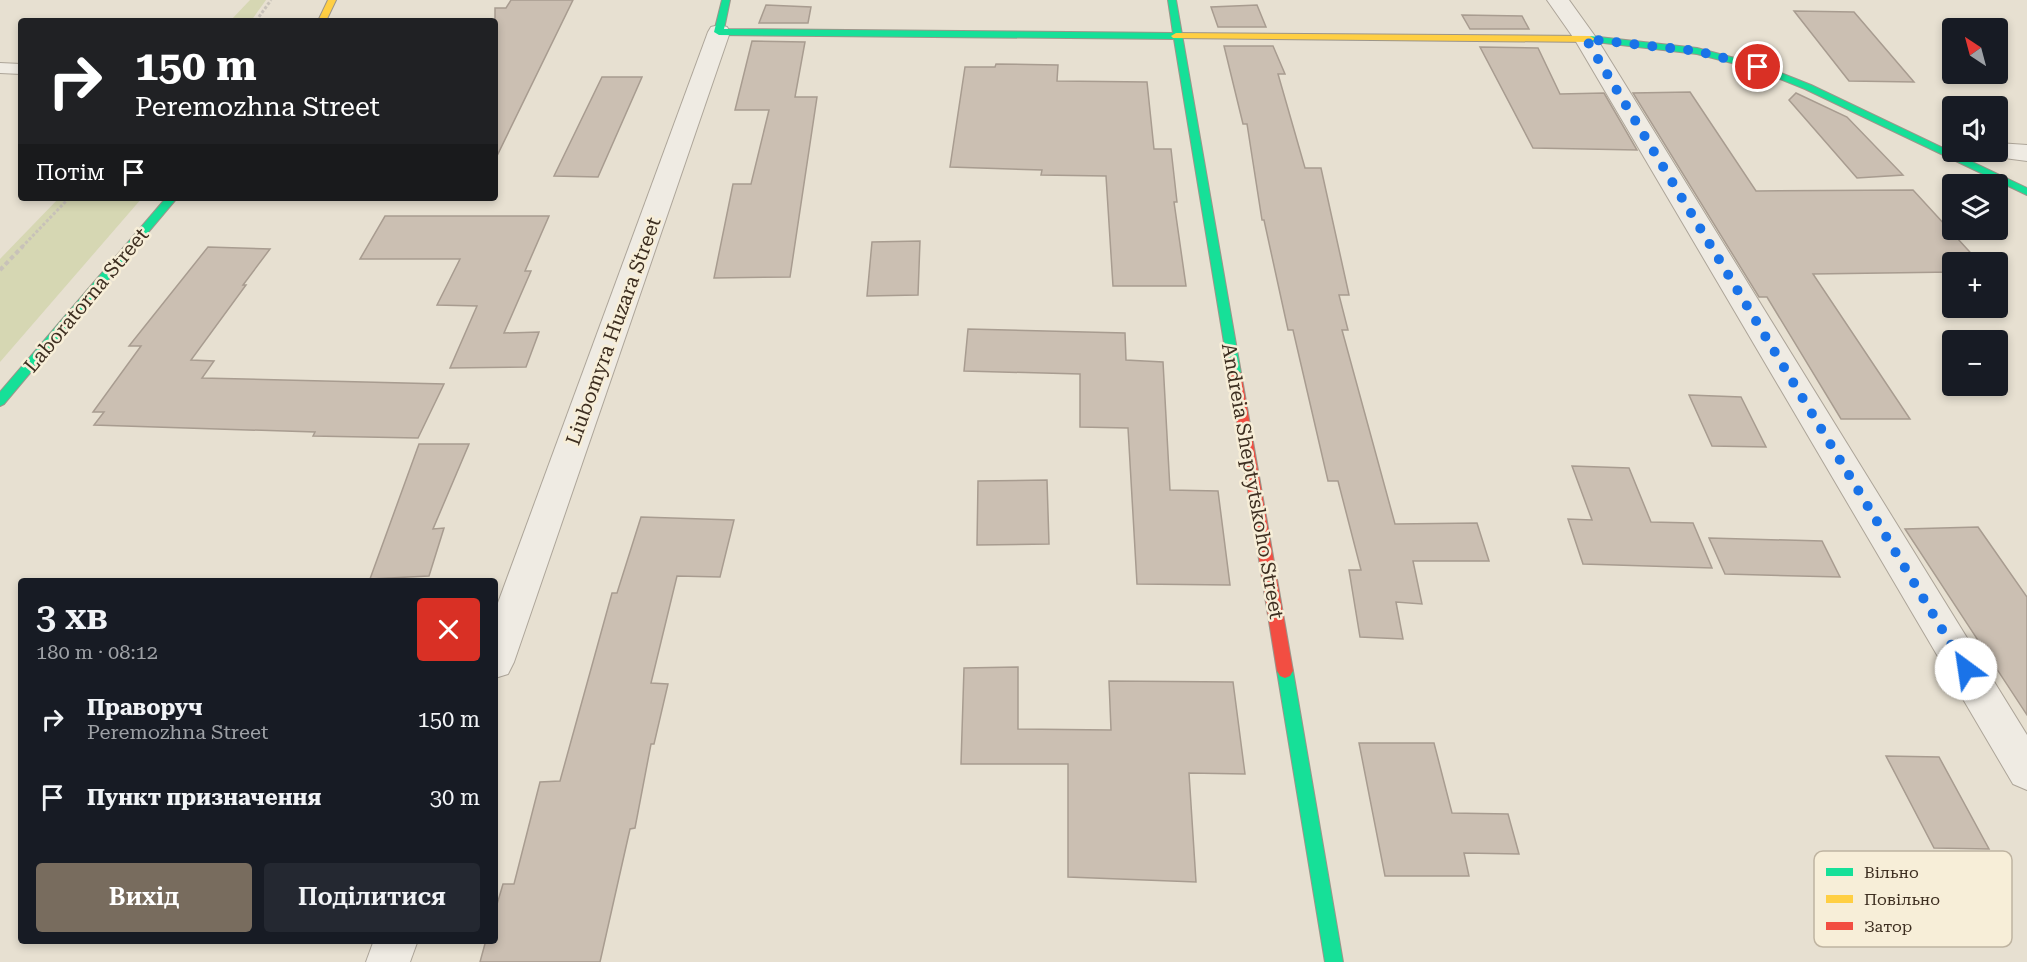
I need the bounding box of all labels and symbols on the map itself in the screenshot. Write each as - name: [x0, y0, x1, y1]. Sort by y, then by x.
- north arrow: [1942, 18, 2008, 84]
- pin: [1732, 41, 1783, 92]
- street label: Liubomyra Huzara Street: [561, 213, 666, 448]
- street label: Laboratorna Street: [19, 222, 154, 377]
- street label: Andreia Sheptytskoho Street: [1217, 341, 1289, 621]
- position arrow: [1934, 637, 1998, 701]
- legend: [1814, 851, 2012, 947]
- text: Вільно: [1864, 863, 1919, 882]
- text: Повільно: [1864, 890, 1940, 909]
- text: Затор: [1864, 917, 1912, 936]

